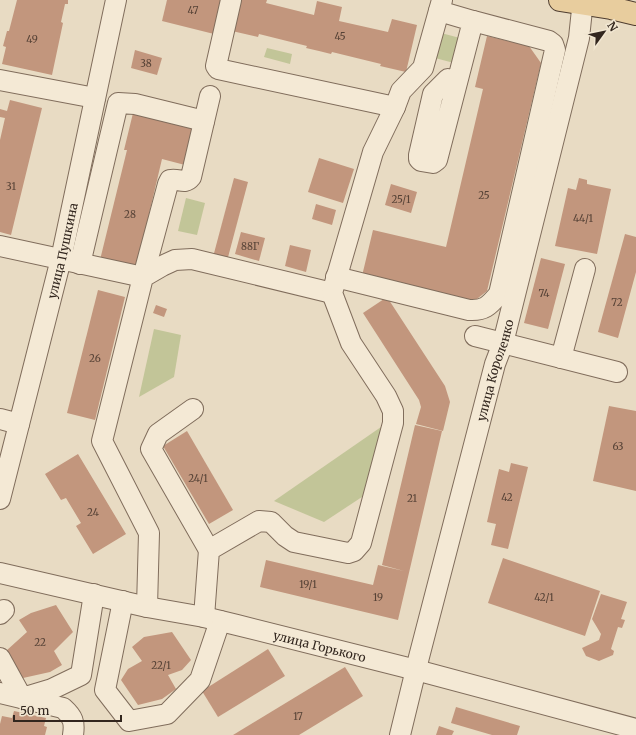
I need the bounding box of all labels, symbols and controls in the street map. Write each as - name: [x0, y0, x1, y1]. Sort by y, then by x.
- house number: 47: [188, 4, 199, 17]
- north arrow: [584, 12, 624, 52]
- text: N: [604, 19, 621, 34]
- house number: 45: [334, 30, 346, 43]
- house number: 49: [26, 33, 38, 46]
- house number: 38: [140, 57, 152, 70]
- house number: 31: [6, 180, 16, 193]
- house number: 25: [478, 189, 490, 202]
- house number: 25/1: [392, 193, 411, 206]
- street label: улица Пушкина: [44, 201, 80, 300]
- house number: 28: [124, 208, 136, 221]
- house number: 44/1: [573, 212, 594, 225]
- house number: 88Г: [241, 240, 259, 253]
- house number: 74: [539, 287, 550, 300]
- house number: 72: [611, 296, 623, 309]
- street label: улица Короленко: [473, 318, 516, 423]
- house number: 26: [89, 352, 101, 365]
- house number: 63: [612, 440, 624, 453]
- house number: 24/1: [188, 472, 208, 485]
- house number: 42: [501, 491, 513, 504]
- house number: 21: [407, 492, 418, 505]
- house number: 24: [87, 506, 99, 519]
- house number: 19/1: [299, 578, 317, 591]
- house number: 19: [373, 591, 383, 604]
- house number: 42/1: [534, 591, 554, 604]
- street label: улица Горького: [272, 627, 368, 665]
- house number: 22: [34, 636, 46, 649]
- house number: 22/1: [151, 659, 171, 672]
- scale bar: [14, 697, 121, 723]
- text: 50 m: [20, 703, 49, 718]
- house number: 17: [293, 710, 303, 723]

